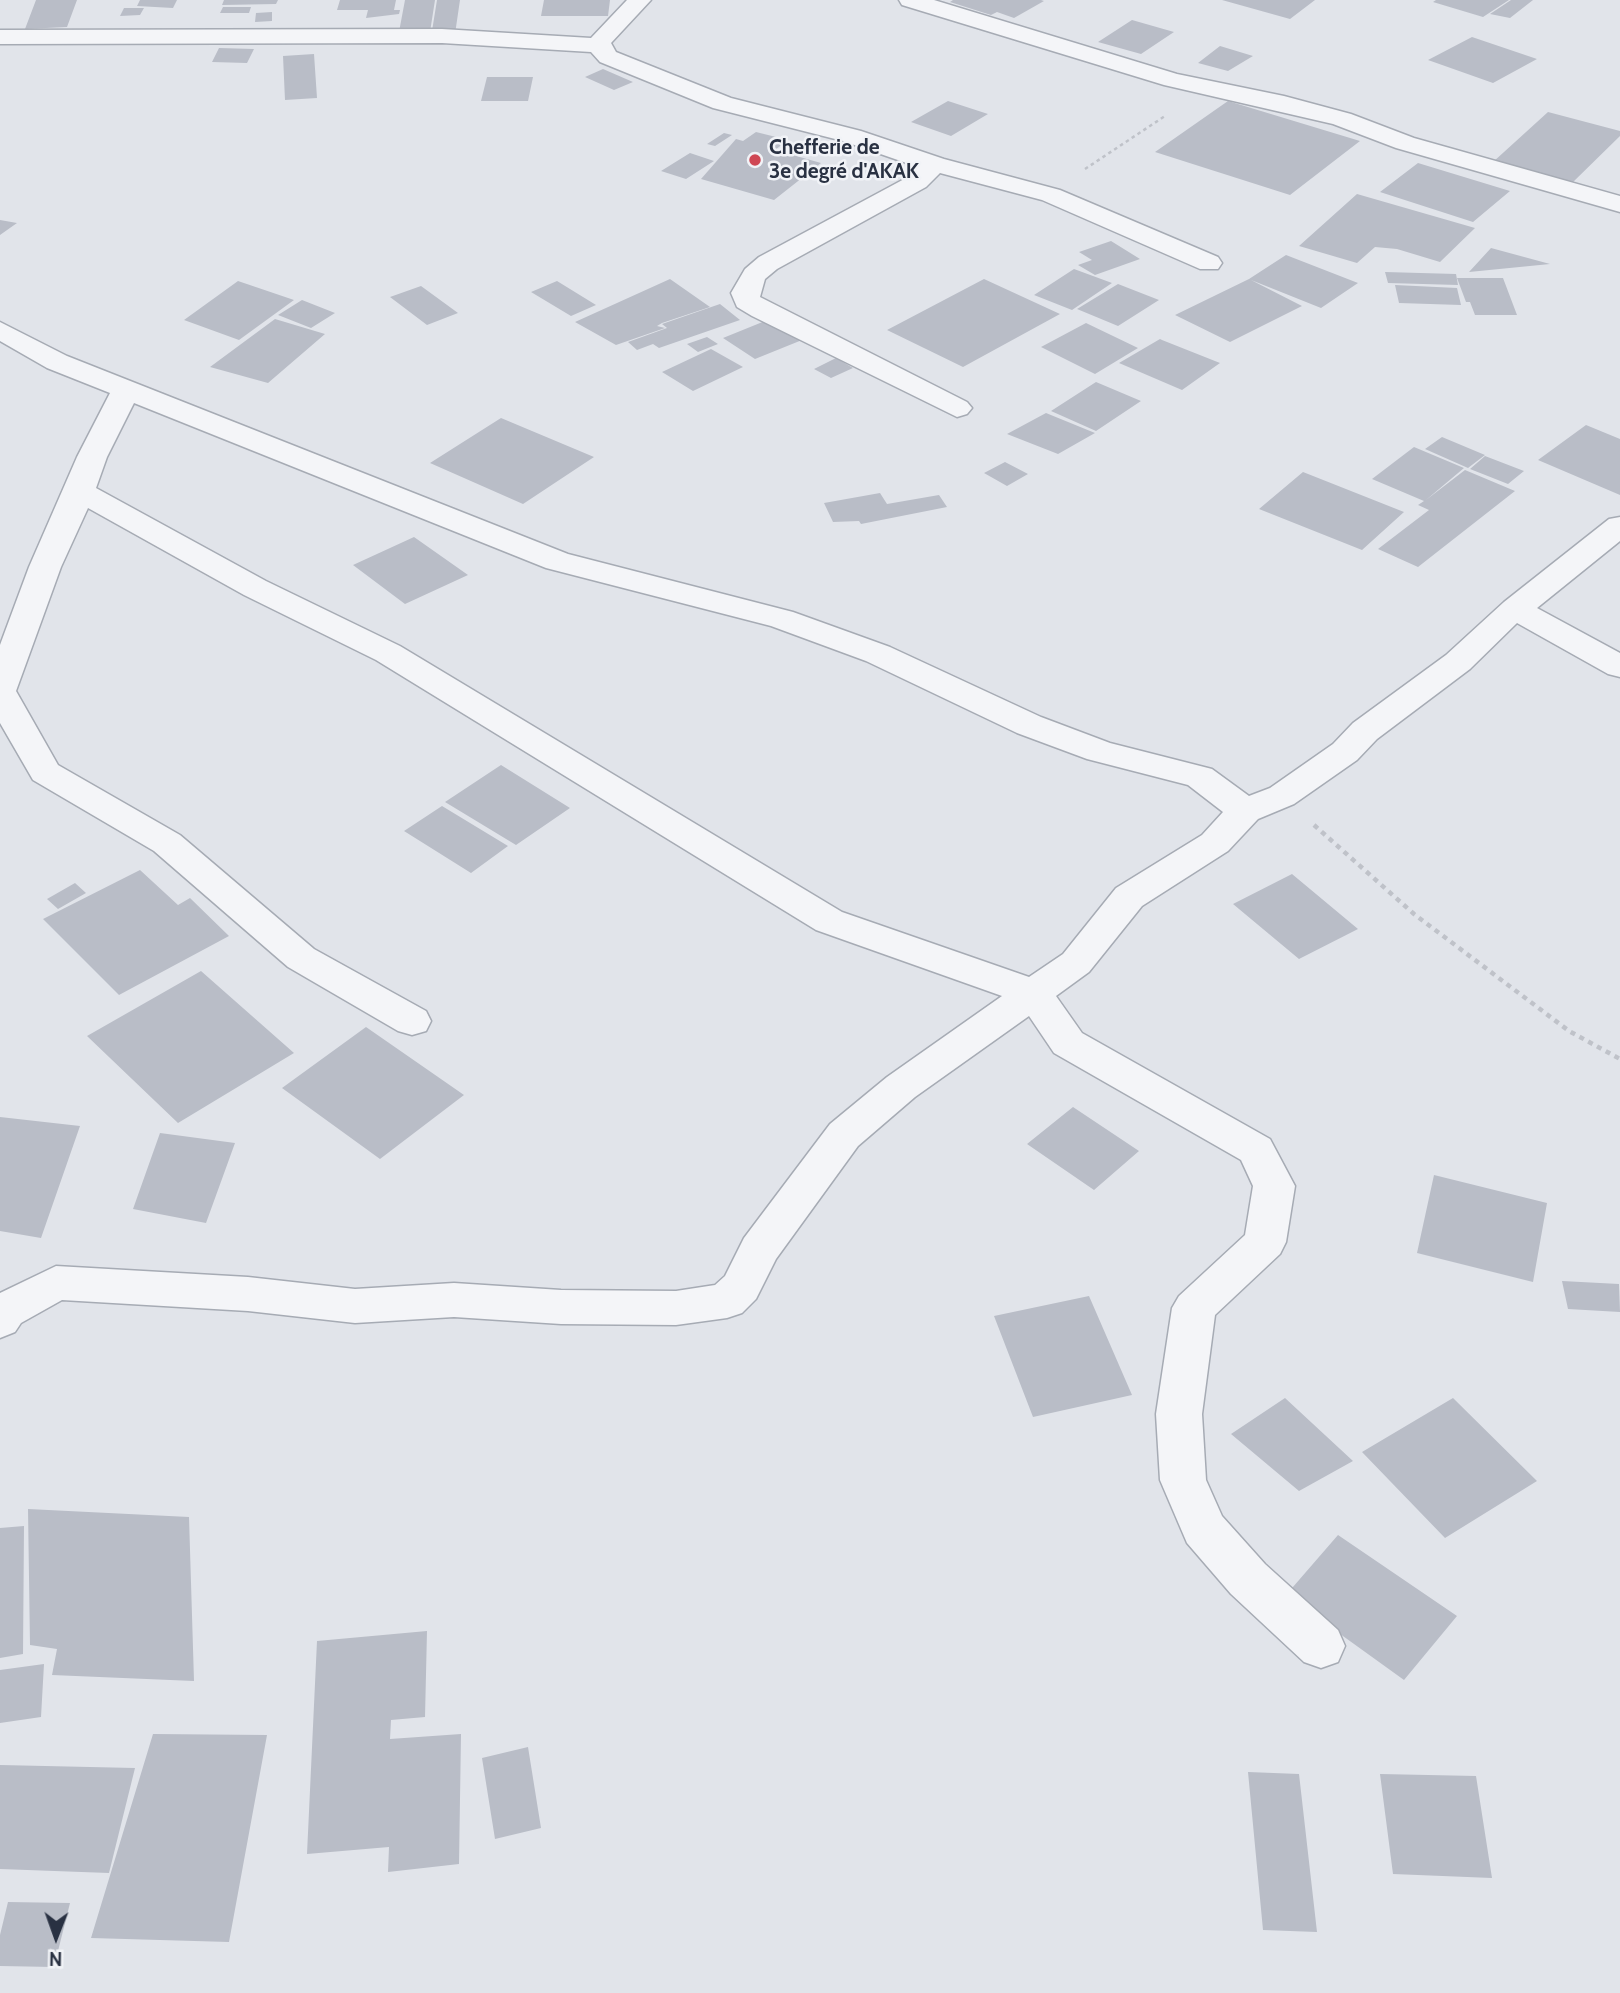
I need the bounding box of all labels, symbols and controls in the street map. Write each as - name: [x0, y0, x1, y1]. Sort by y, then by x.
- place label: Chefferie de 3e degré d'AKAK: [769, 135, 919, 185]
- marker: Chefferie de 3e degré d'AKAK: [747, 152, 763, 168]
- north arrow: [21, 1902, 91, 1972]
- text: N: [49, 1947, 63, 1970]

